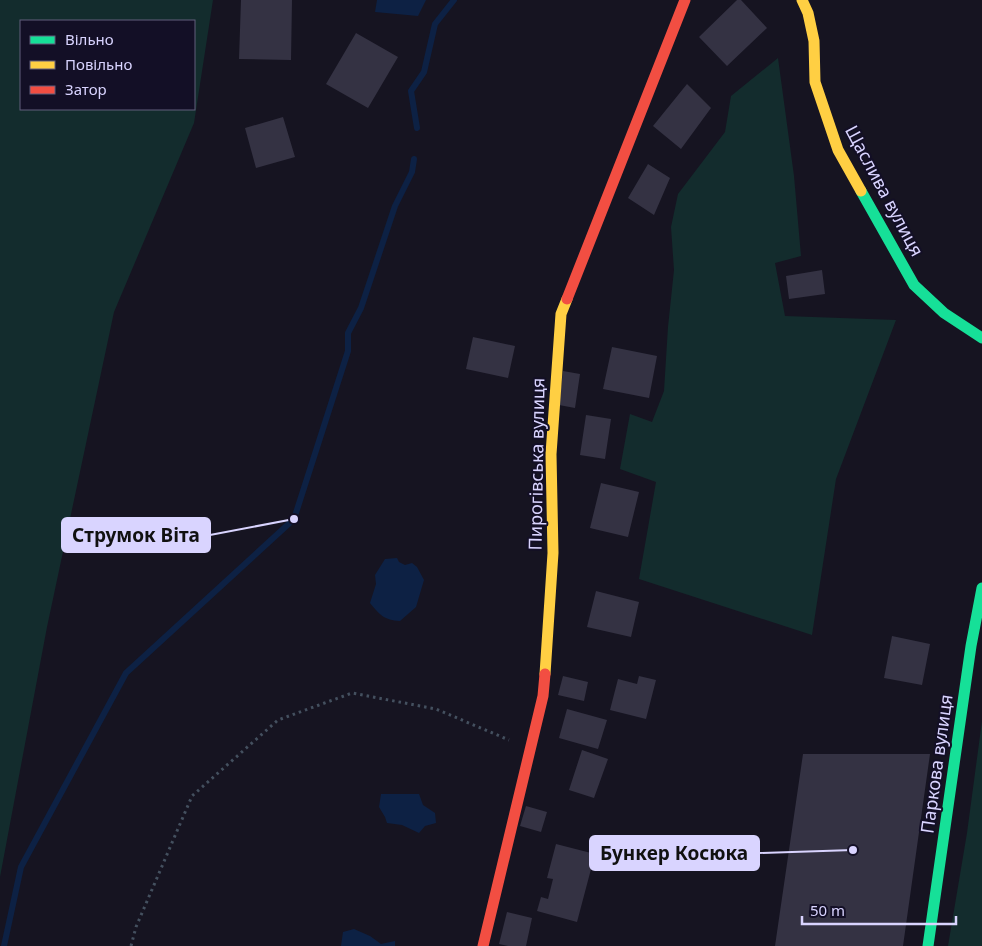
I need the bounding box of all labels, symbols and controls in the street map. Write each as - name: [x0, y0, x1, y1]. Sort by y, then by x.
- legend: [20, 20, 195, 110]
- text: Вільно: [65, 29, 114, 49]
- text: Повільно: [65, 54, 132, 74]
- text: Затор: [65, 79, 107, 99]
- street label: Щаслива вулиця: [840, 121, 930, 260]
- street label: Пирогівська вулиця: [522, 377, 550, 550]
- callout: Струмок Віта: [62, 518, 210, 552]
- text: Струмок Віта: [72, 522, 200, 548]
- street label: Паркова вулиця: [914, 693, 958, 835]
- callout: Бункер Косюка: [590, 836, 759, 870]
- text: Бункер Косюка: [600, 840, 748, 866]
- scale bar: [802, 894, 956, 926]
- text: 50 m: [810, 900, 845, 920]

